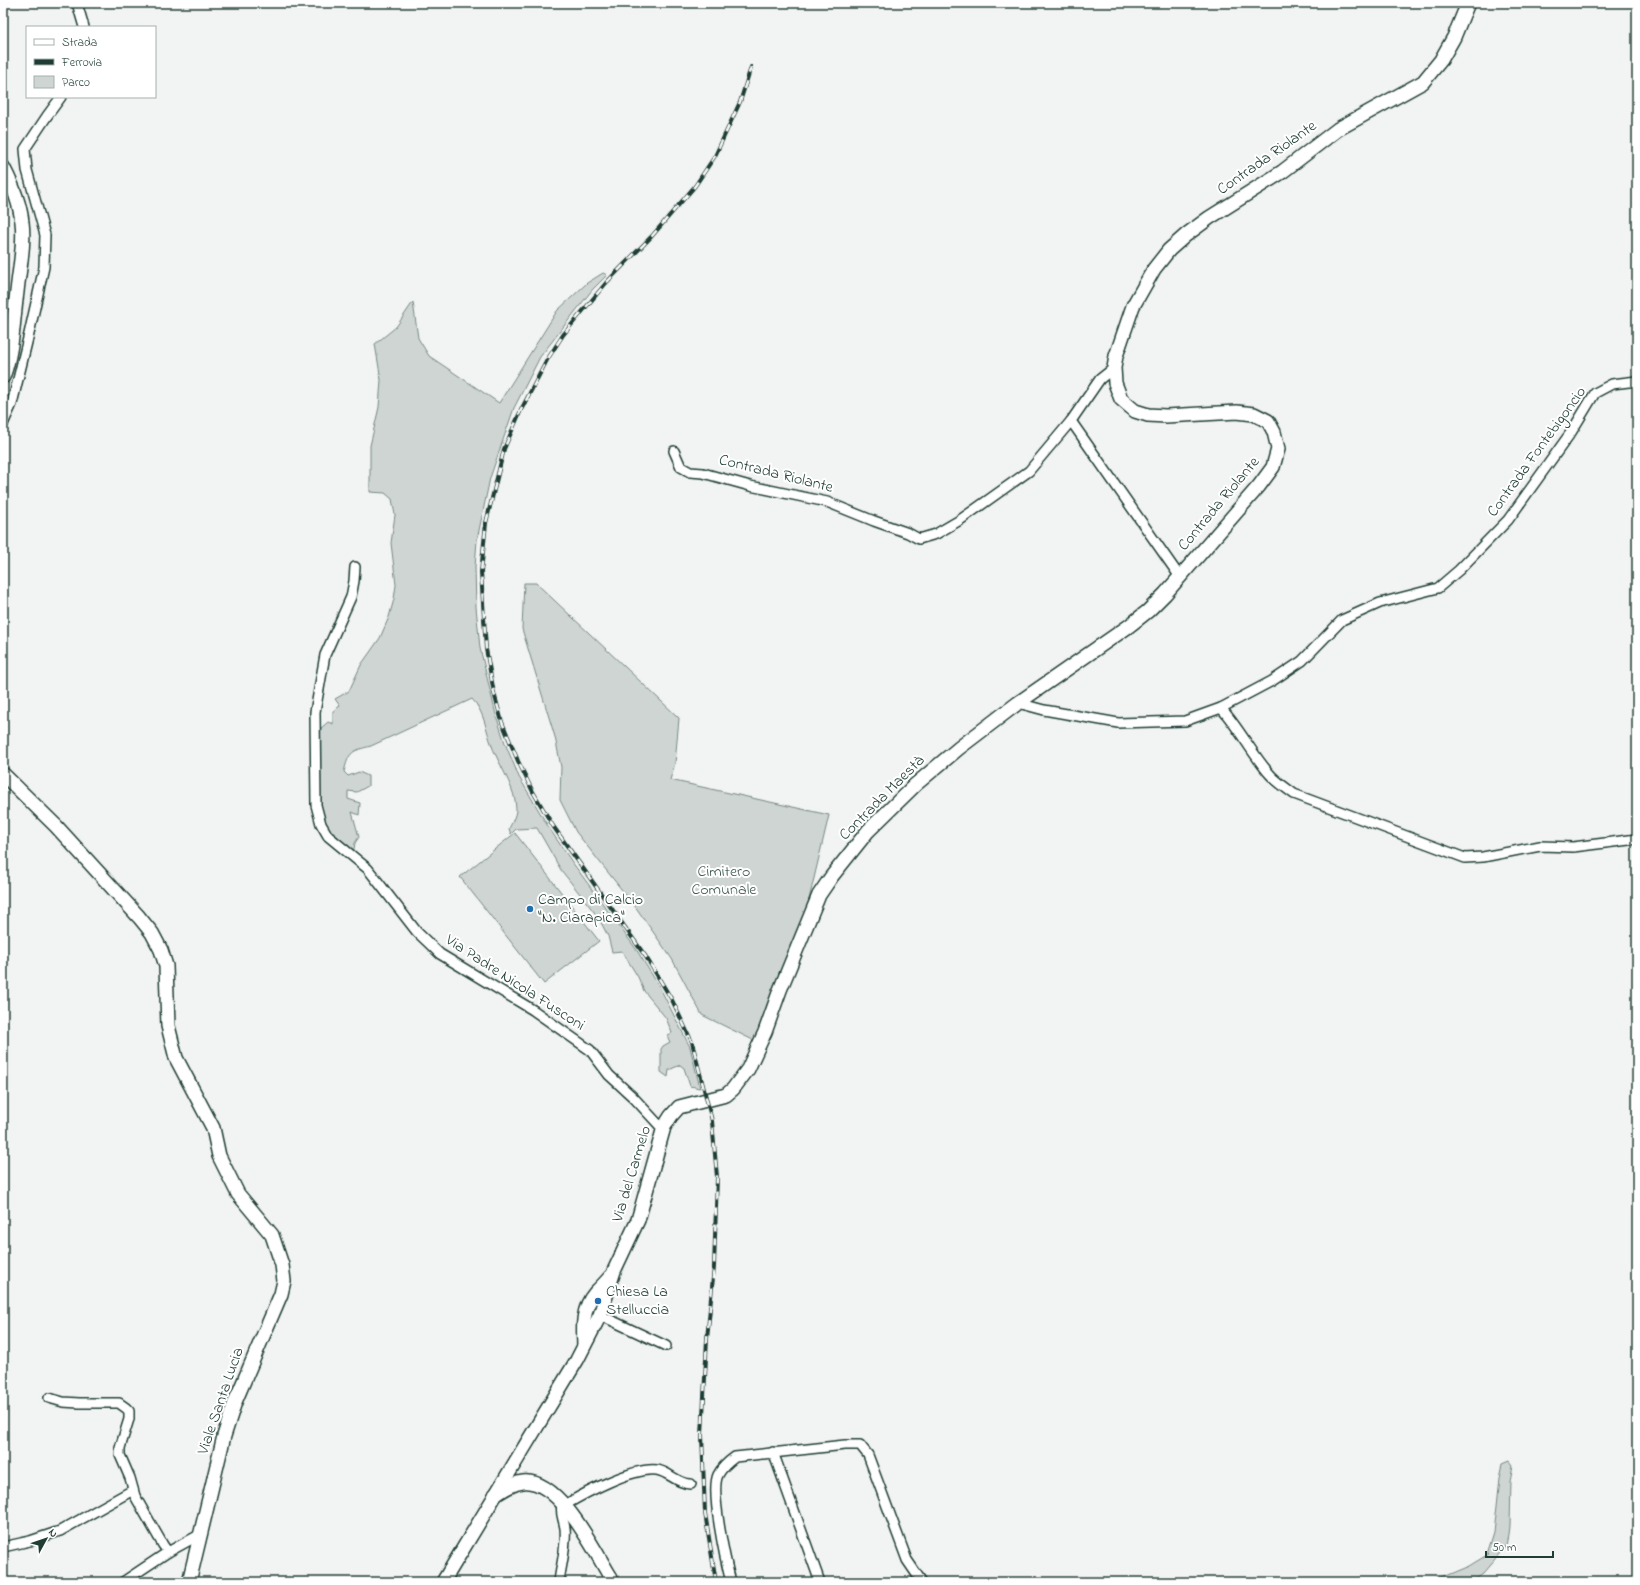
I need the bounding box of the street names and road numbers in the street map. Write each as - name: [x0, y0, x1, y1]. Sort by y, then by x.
- street label: Contrada Riolante: [1212, 114, 1322, 201]
- street label: Contrada Fontebigoncio: [1481, 382, 1593, 522]
- street label: Contrada Riolante: [716, 448, 836, 500]
- street label: Contrada Riolante: [1172, 451, 1266, 557]
- street label: Contrada Maestà: [834, 750, 930, 846]
- street label: Via Padre Nicola Fusconi: [439, 928, 590, 1037]
- street label: Via del Carmelo: [606, 1123, 658, 1226]
- street label: Viale Santa Lucia: [191, 1344, 251, 1459]

